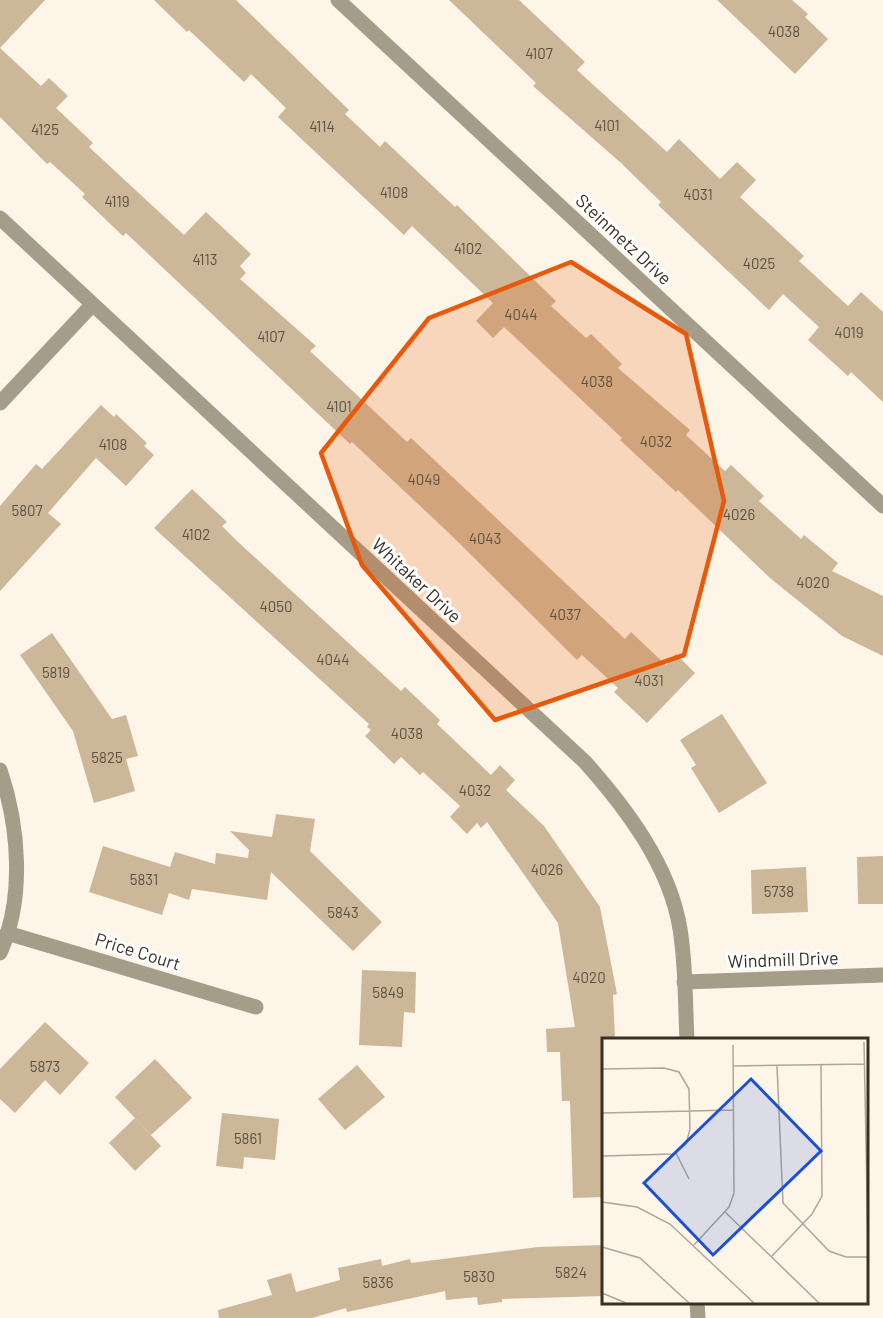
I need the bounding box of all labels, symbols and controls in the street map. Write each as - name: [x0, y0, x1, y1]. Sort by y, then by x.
- house number: 4038: [768, 22, 800, 40]
- house number: 4107: [525, 44, 553, 62]
- house number: 4101: [594, 116, 620, 134]
- house number: 4114: [309, 117, 335, 135]
- house number: 4125: [31, 120, 59, 138]
- house number: 4108: [380, 183, 408, 201]
- house number: 4031: [683, 185, 713, 203]
- street label: Steinmetz Drive: [571, 189, 677, 289]
- house number: 4119: [104, 192, 130, 210]
- house number: 4102: [454, 239, 482, 257]
- house number: 4113: [192, 250, 218, 268]
- house number: 4025: [743, 254, 775, 272]
- house number: 4044: [504, 305, 538, 323]
- house number: 4019: [834, 323, 864, 341]
- house number: 4107: [257, 327, 285, 345]
- house number: 4038: [581, 372, 613, 390]
- house number: 4101: [326, 397, 352, 415]
- house number: 4032: [640, 432, 672, 450]
- house number: 4108: [99, 435, 127, 453]
- house number: 4049: [408, 470, 440, 488]
- house number: 5807: [11, 501, 43, 519]
- house number: 4026: [723, 505, 755, 523]
- house number: 4102: [182, 525, 210, 543]
- house number: 4043: [469, 529, 501, 547]
- street label: Whitaker Drive: [368, 533, 466, 627]
- house number: 4020: [796, 573, 830, 591]
- house number: 4050: [260, 597, 292, 615]
- house number: 4037: [549, 605, 581, 623]
- house number: 4044: [316, 650, 350, 668]
- house number: 5819: [42, 663, 70, 681]
- house number: 4031: [634, 671, 664, 689]
- house number: 4038: [391, 724, 423, 742]
- house number: 5825: [91, 748, 123, 766]
- house number: 4032: [459, 781, 491, 799]
- house number: 4026: [531, 860, 563, 878]
- house number: 5831: [130, 870, 158, 888]
- house number: 5738: [764, 882, 794, 900]
- house number: 5843: [327, 903, 359, 921]
- street label: Price Court: [93, 928, 183, 974]
- street label: Windmill Drive: [727, 946, 839, 972]
- house number: 4020: [572, 968, 606, 986]
- house number: 5849: [372, 983, 404, 1001]
- inset map: [602, 1038, 868, 1303]
- house number: 5873: [30, 1057, 60, 1075]
- house number: 5861: [234, 1129, 262, 1147]
- house number: 5824: [555, 1263, 587, 1281]
- house number: 5830: [463, 1267, 495, 1285]
- house number: 5836: [363, 1273, 393, 1291]

